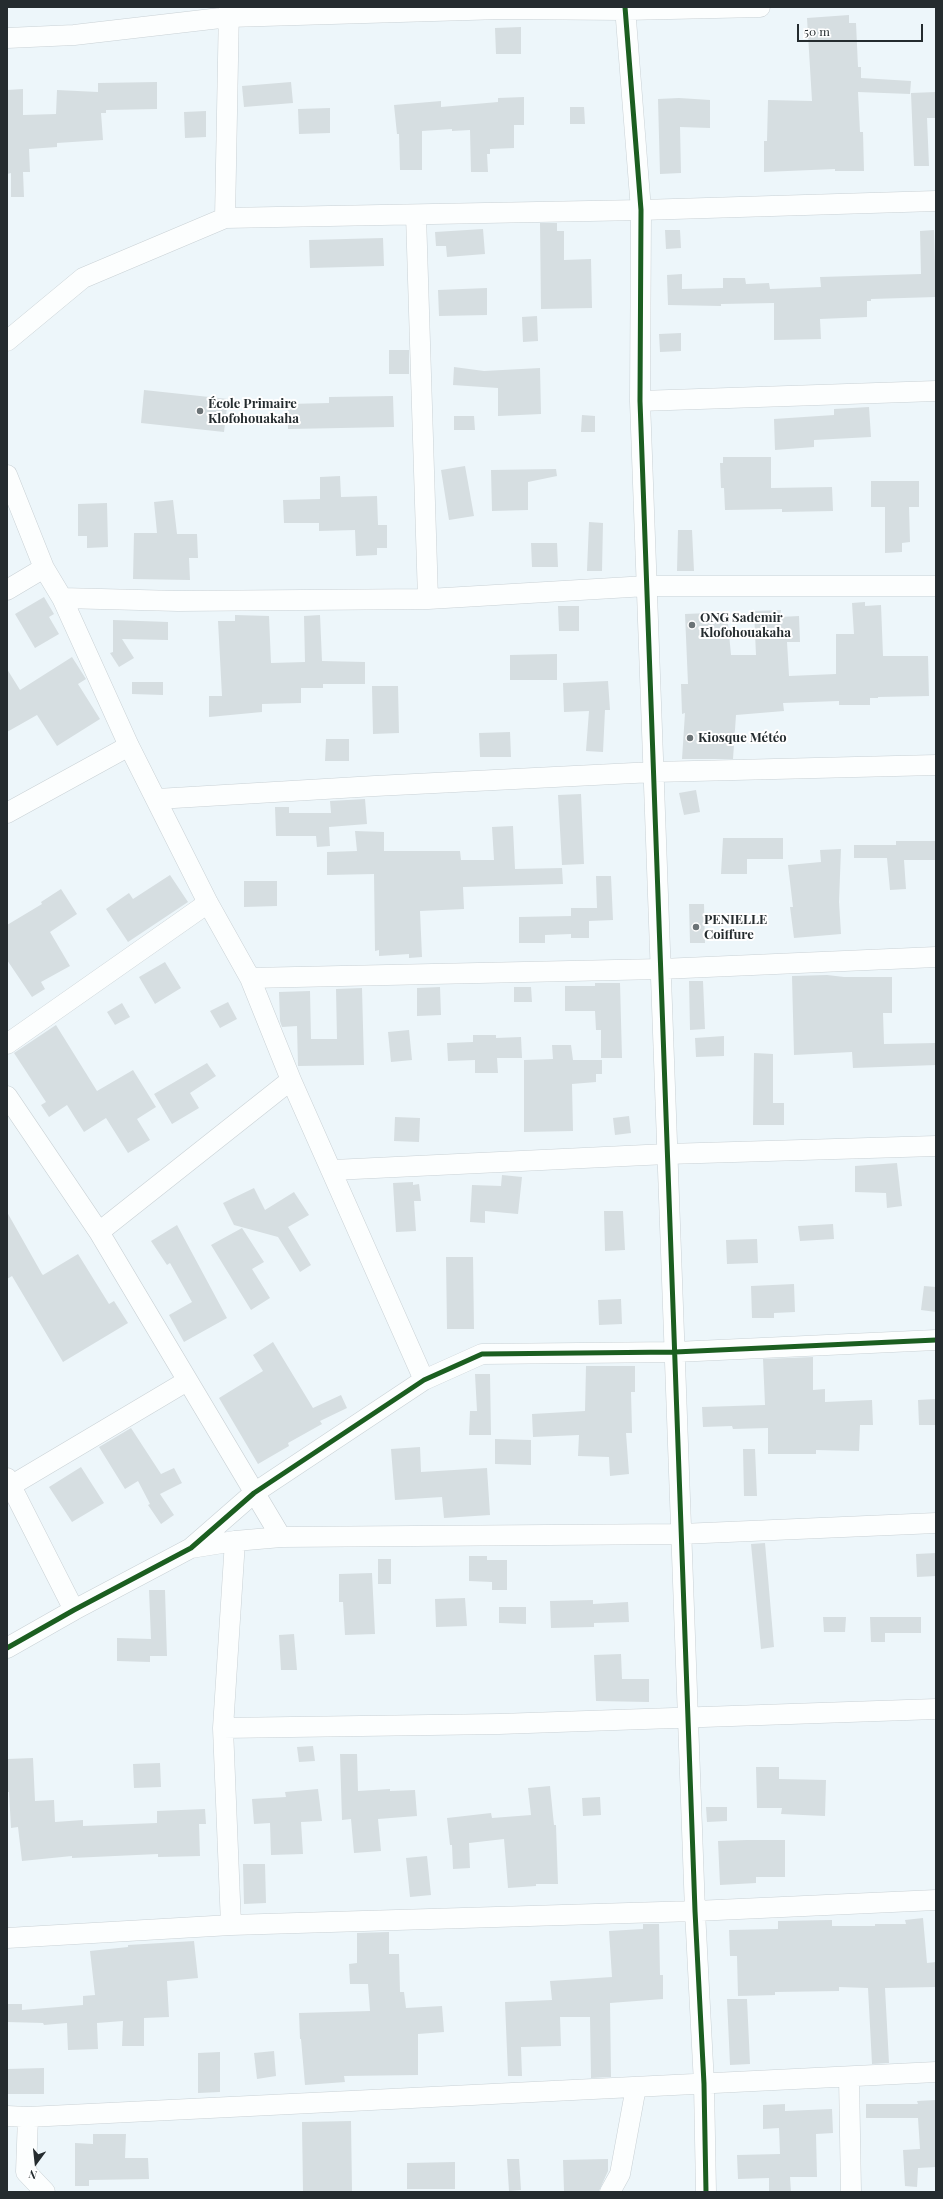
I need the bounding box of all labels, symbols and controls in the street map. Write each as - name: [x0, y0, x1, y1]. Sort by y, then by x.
- scale bar: [799, 16, 925, 42]
- text: 50 m: [804, 23, 830, 39]
- place label: École Primaire Klofohouakaha: [208, 396, 299, 427]
- marker: École Primaire Klofohouakaha: [195, 406, 205, 416]
- place label: ONG Sademir Klofohouakaha: [700, 610, 791, 641]
- marker: ONG Sademir Klofohouakaha: [687, 620, 697, 630]
- place label: Kiosque Météo: [698, 730, 787, 746]
- marker: Kiosque Météo: [685, 733, 695, 743]
- place label: PENIELLE Coiffure: [704, 912, 767, 943]
- marker: PENIELLE Coiffure: [691, 922, 701, 932]
- north arrow: [16, 2143, 56, 2183]
- text: N: [27, 2167, 39, 2183]

